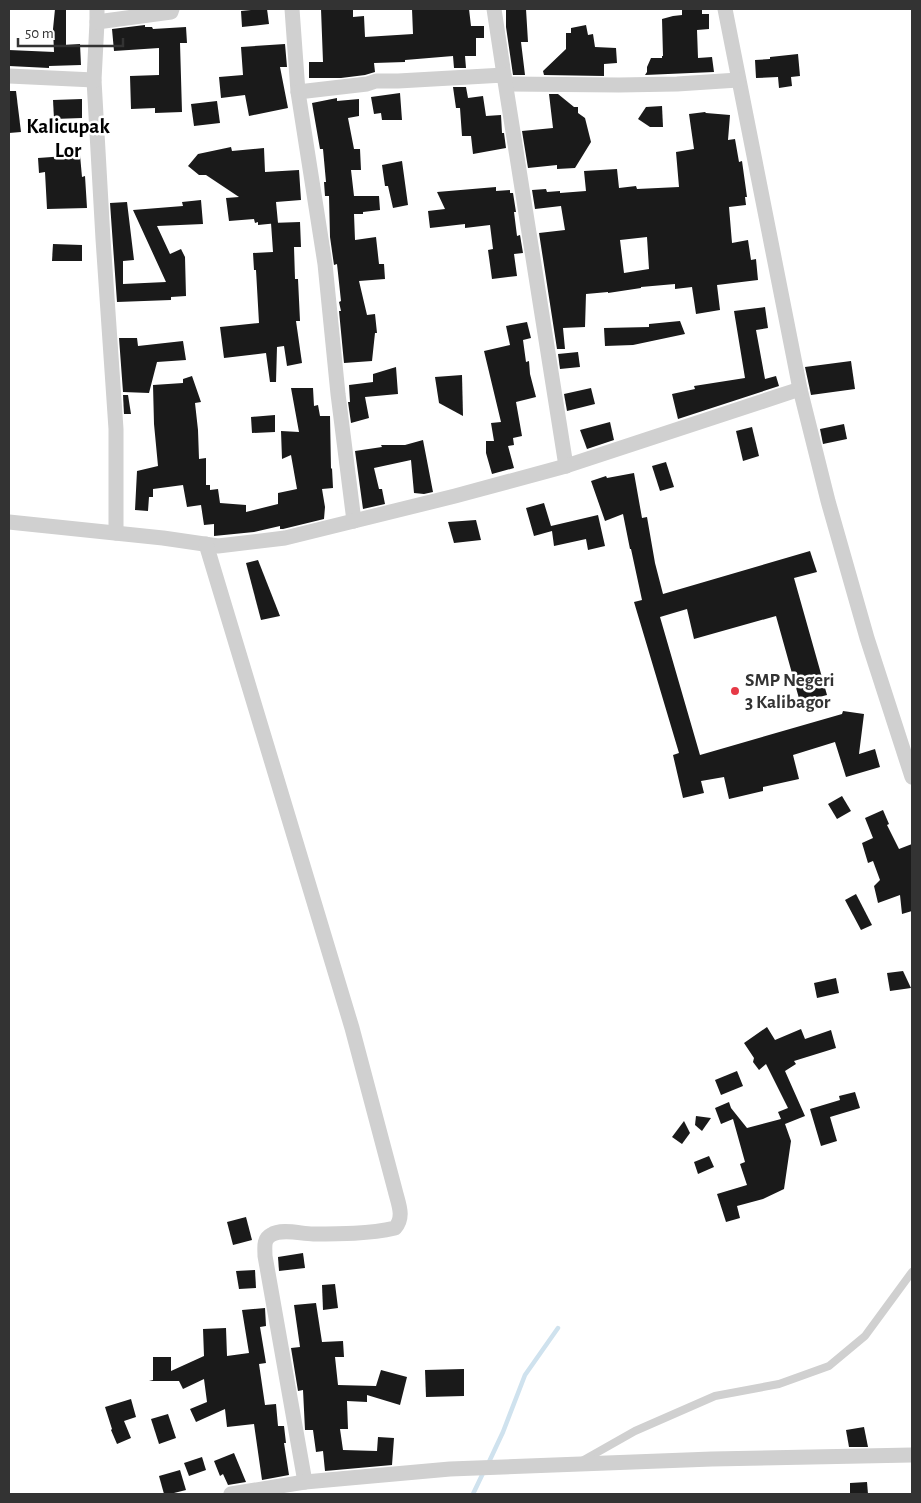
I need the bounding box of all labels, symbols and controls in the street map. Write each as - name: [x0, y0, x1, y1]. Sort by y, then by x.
- scale bar: [18, 15, 122, 47]
- text: 50 m: [25, 26, 54, 41]
- district label: Kalicupak Lor: [26, 116, 110, 161]
- place label: SMP Negeri 3 Kalibagor: [745, 671, 835, 712]
- marker: SMP Negeri 3 Kalibagor: [729, 685, 741, 697]

